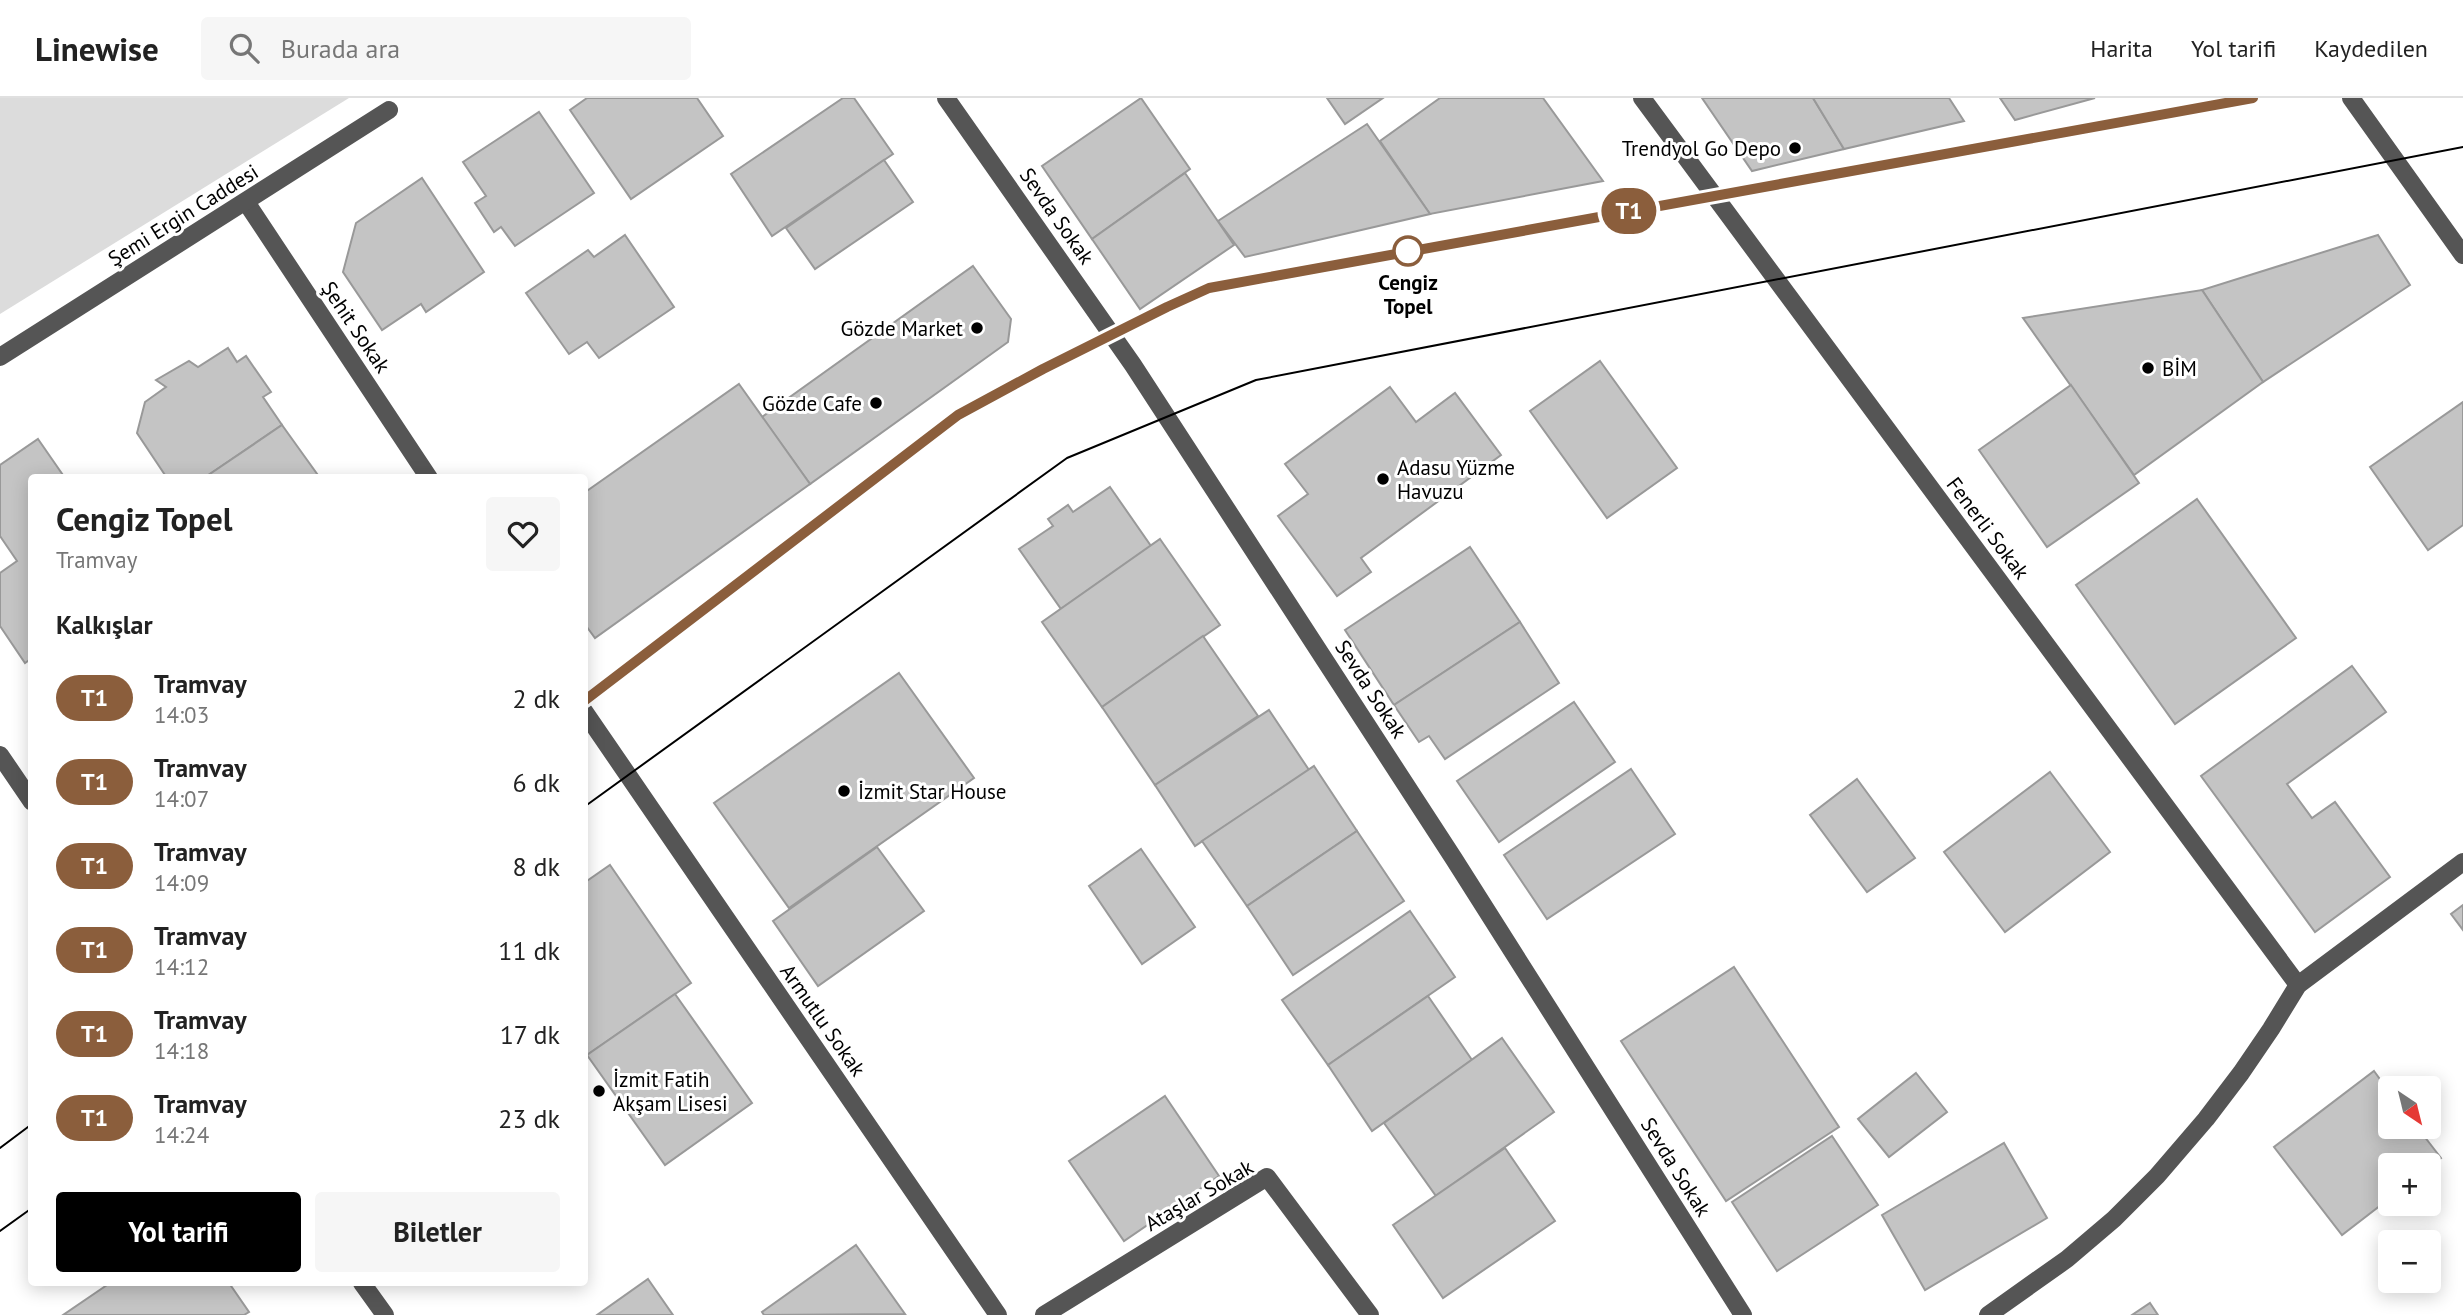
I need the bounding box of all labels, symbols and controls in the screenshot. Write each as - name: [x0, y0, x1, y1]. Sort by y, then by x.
- search box: [201, 17, 691, 80]
- text: Linewise: [35, 27, 159, 70]
- icon: search: [225, 29, 263, 67]
- text: Burada ara: [281, 32, 400, 65]
- text: Harita: [2090, 33, 2153, 64]
- text: Yol tarifi: [2191, 33, 2276, 64]
- text: Kaydedilen: [2314, 33, 2428, 64]
- place label: Trendyol Go Depo: [1622, 135, 1781, 162]
- marker: Trendyol Go Depo: [1787, 140, 1803, 156]
- street label: Şemi Ergin Caddesi: [103, 158, 263, 272]
- street label: Sevda Sokak: [1014, 162, 1100, 270]
- line badge: T1: [1598, 188, 1660, 234]
- text: T1: [1615, 195, 1643, 226]
- marker: Cengiz Topel: [1393, 236, 1423, 266]
- place label: Cengiz Topel: [1378, 269, 1438, 320]
- street label: Şehit Sokak: [316, 276, 396, 378]
- place label: Gözde Market: [841, 315, 963, 342]
- marker: Gözde Market: [969, 320, 985, 336]
- place label: BİM: [2162, 355, 2197, 382]
- marker: BİM: [2140, 360, 2156, 376]
- place label: Gözde Cafe: [762, 390, 862, 417]
- marker: Gözde Cafe: [868, 395, 884, 411]
- place label: Adasu Yüzme Havuzu: [1397, 454, 1515, 505]
- marker: Adasu Yüzme Havuzu: [1375, 471, 1391, 487]
- street label: Fenerli Sokak: [1941, 472, 2035, 584]
- text: Cengiz Topel: [56, 497, 232, 540]
- button: heart: [486, 497, 560, 571]
- text: Tramvay: [56, 545, 137, 574]
- text: Kalkışlar: [56, 608, 153, 641]
- street label: Sevda Sokak: [1329, 635, 1413, 743]
- text: Tramvay: [154, 667, 247, 700]
- text: T1: [81, 682, 108, 713]
- text: 2 dk: [512, 682, 560, 715]
- text: 14:03: [154, 700, 209, 729]
- text: Tramvay: [154, 751, 247, 784]
- text: T1: [81, 766, 108, 797]
- text: 6 dk: [512, 766, 560, 799]
- place label: İzmit Star House: [858, 778, 1007, 805]
- marker: İzmit Star House: [836, 783, 852, 799]
- text: 14:07: [154, 784, 209, 813]
- text: Tramvay: [154, 835, 247, 868]
- text: T1: [81, 850, 108, 881]
- text: 8 dk: [512, 850, 560, 883]
- text: 14:09: [154, 868, 209, 897]
- text: Tramvay: [154, 919, 247, 952]
- text: T1: [81, 934, 108, 965]
- text: 11 dk: [498, 934, 560, 967]
- text: 14:12: [154, 952, 209, 981]
- street label: Armutlu Sokak: [774, 959, 872, 1081]
- text: Tramvay: [154, 1003, 247, 1036]
- text: T1: [81, 1018, 108, 1049]
- text: 17 dk: [500, 1018, 560, 1051]
- text: 14:18: [154, 1036, 209, 1065]
- place label: İzmit Fatih Akşam Lisesi: [613, 1066, 728, 1117]
- north arrow: [2378, 1076, 2441, 1139]
- map controls: [2378, 1076, 2441, 1293]
- marker: İzmit Fatih Akşam Lisesi: [591, 1083, 607, 1099]
- text: Tramvay: [154, 1087, 247, 1120]
- text: T1: [81, 1102, 108, 1133]
- text: 23 dk: [498, 1102, 560, 1135]
- street label: Sevda Sokak: [1635, 1112, 1717, 1222]
- text: 14:24: [154, 1120, 209, 1149]
- street label: Ataşlar Sokak: [1140, 1153, 1258, 1237]
- button: +: [2378, 1153, 2441, 1216]
- button: Yol tarifi: [56, 1192, 301, 1272]
- button: Biletler: [315, 1192, 560, 1272]
- button: −: [2378, 1230, 2441, 1293]

